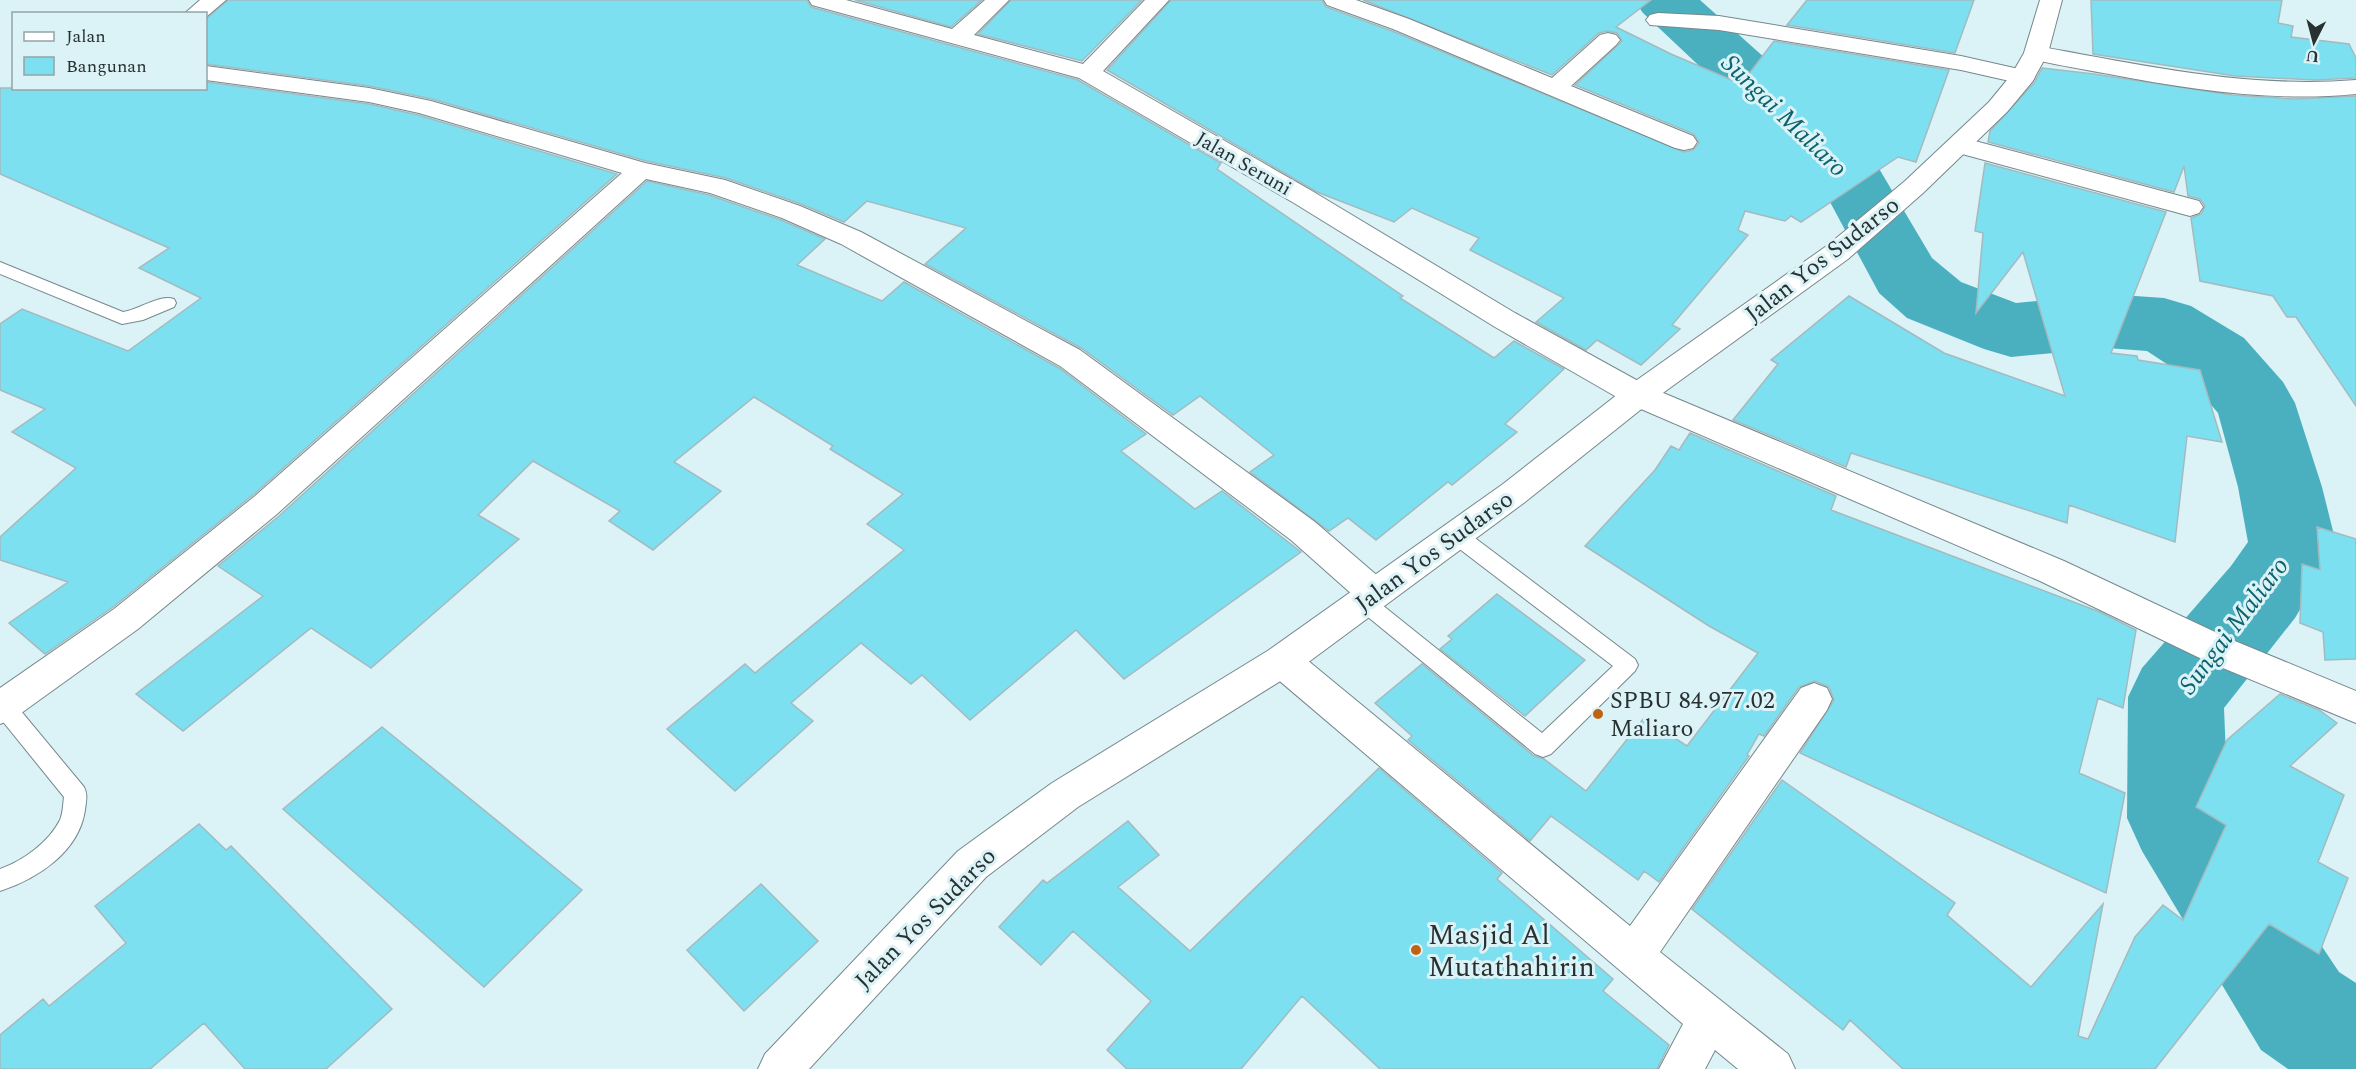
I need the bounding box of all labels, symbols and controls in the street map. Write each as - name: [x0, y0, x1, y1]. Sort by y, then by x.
- legend: [12, 12, 207, 90]
- north arrow: [2284, 12, 2344, 72]
- text: Jalan: [66, 23, 106, 50]
- text: U: [2305, 43, 2320, 69]
- water label: Sungai Maliaro: [1712, 45, 1857, 187]
- text: Bangunan: [66, 53, 147, 80]
- street label: Jalan Seruni: [1190, 124, 1297, 204]
- street label: Jalan Yos Sudarso: [1737, 188, 1908, 332]
- street label: Jalan Yos Sudarso: [1348, 482, 1521, 622]
- water label: Sungai Maliaro: [2169, 548, 2299, 703]
- place label: SPBU 84.977.02 Maliaro: [1610, 683, 1775, 747]
- marker: SPBU 84.977.02 Maliaro: [1591, 707, 1605, 721]
- street label: Jalan Yos Sudarso: [846, 839, 1005, 998]
- place label: Masjid Al Mutathahirin: [1428, 914, 1595, 989]
- marker: Masjid Al Mutathahirin: [1409, 943, 1423, 957]

